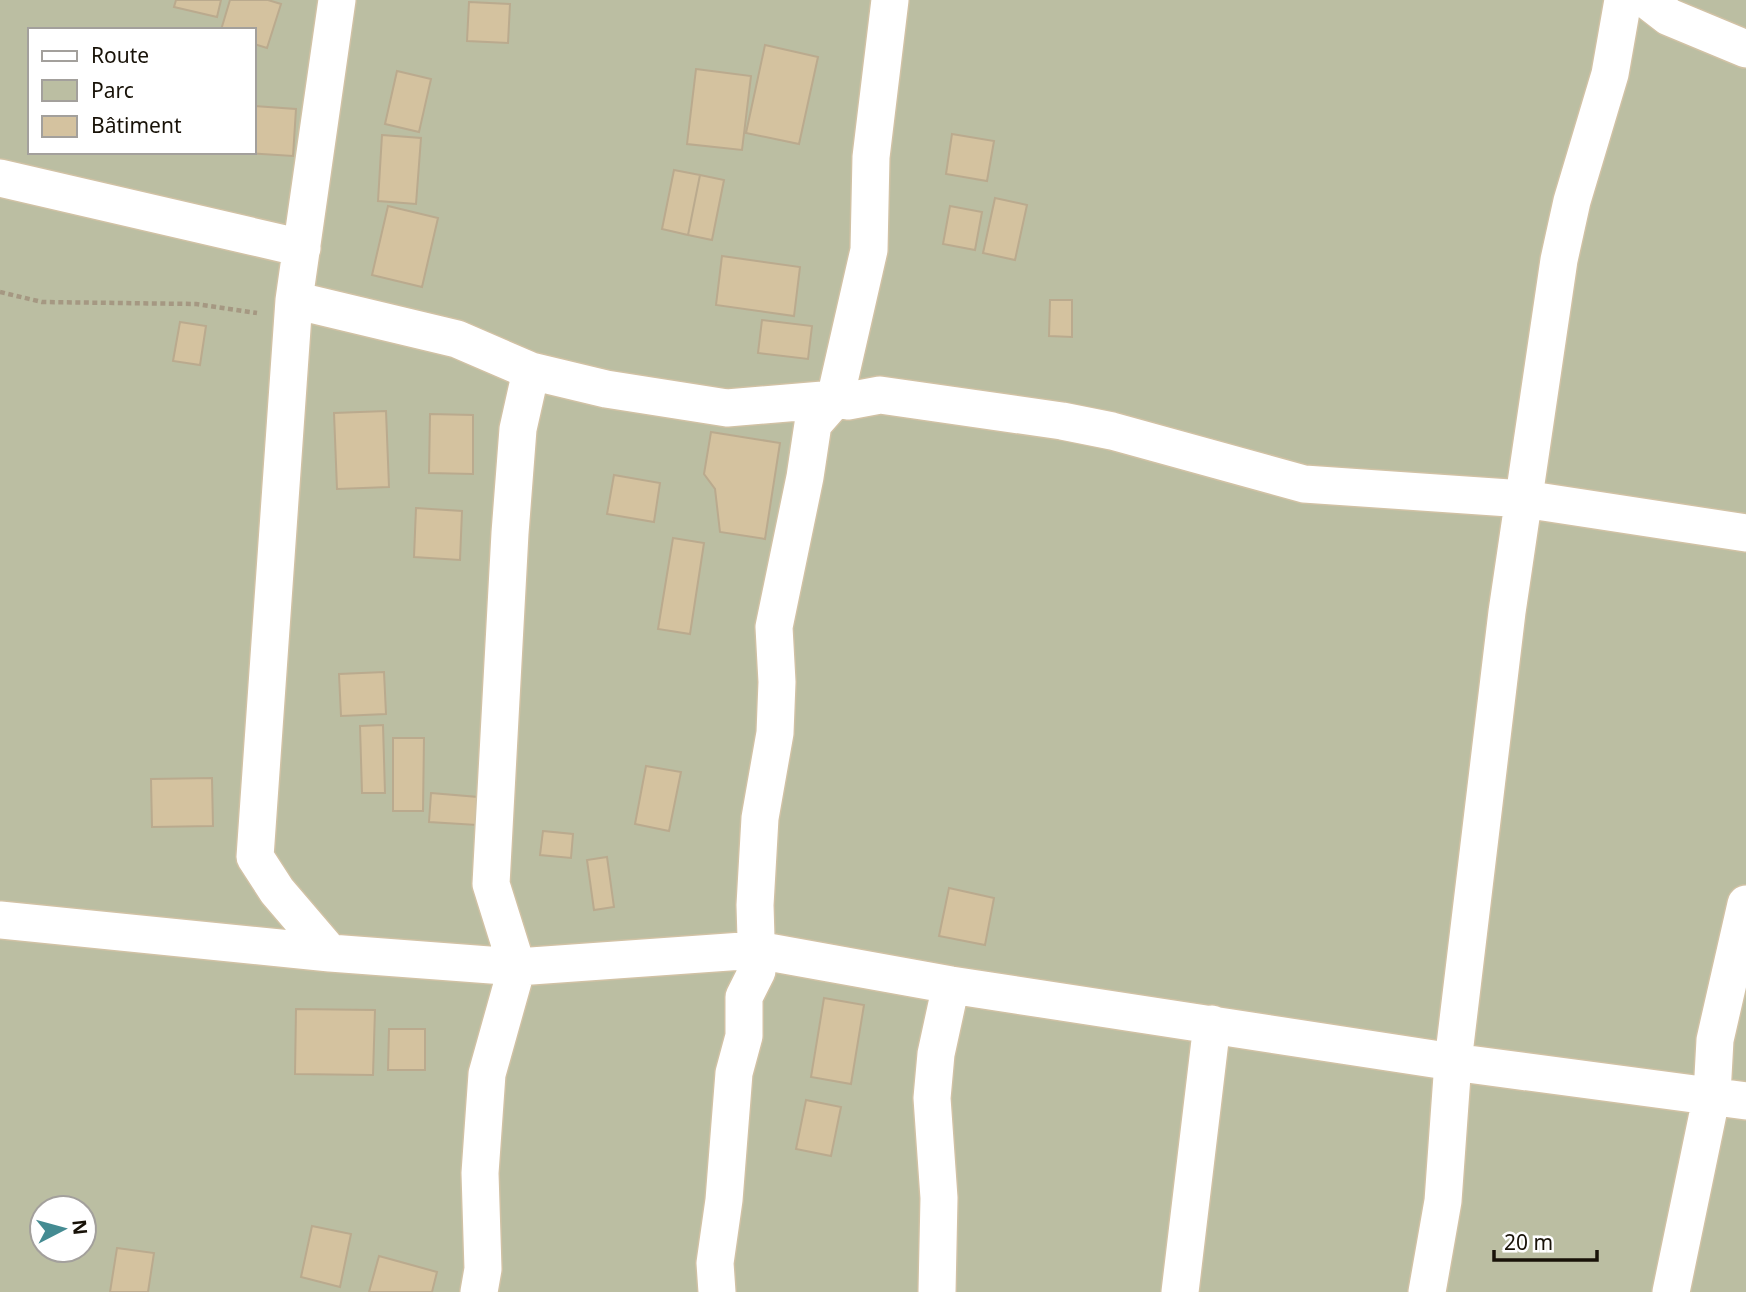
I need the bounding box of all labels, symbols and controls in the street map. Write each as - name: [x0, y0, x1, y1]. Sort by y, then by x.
- legend: [28, 28, 256, 154]
- text: Route: [91, 41, 149, 69]
- text: Parc: [91, 76, 134, 104]
- text: Bâtiment: [91, 111, 182, 139]
- north arrow: [28, 1194, 98, 1264]
- text: N: [66, 1218, 94, 1236]
- scale bar: [1494, 1218, 1597, 1262]
- text: 20 m: [1504, 1228, 1553, 1256]

